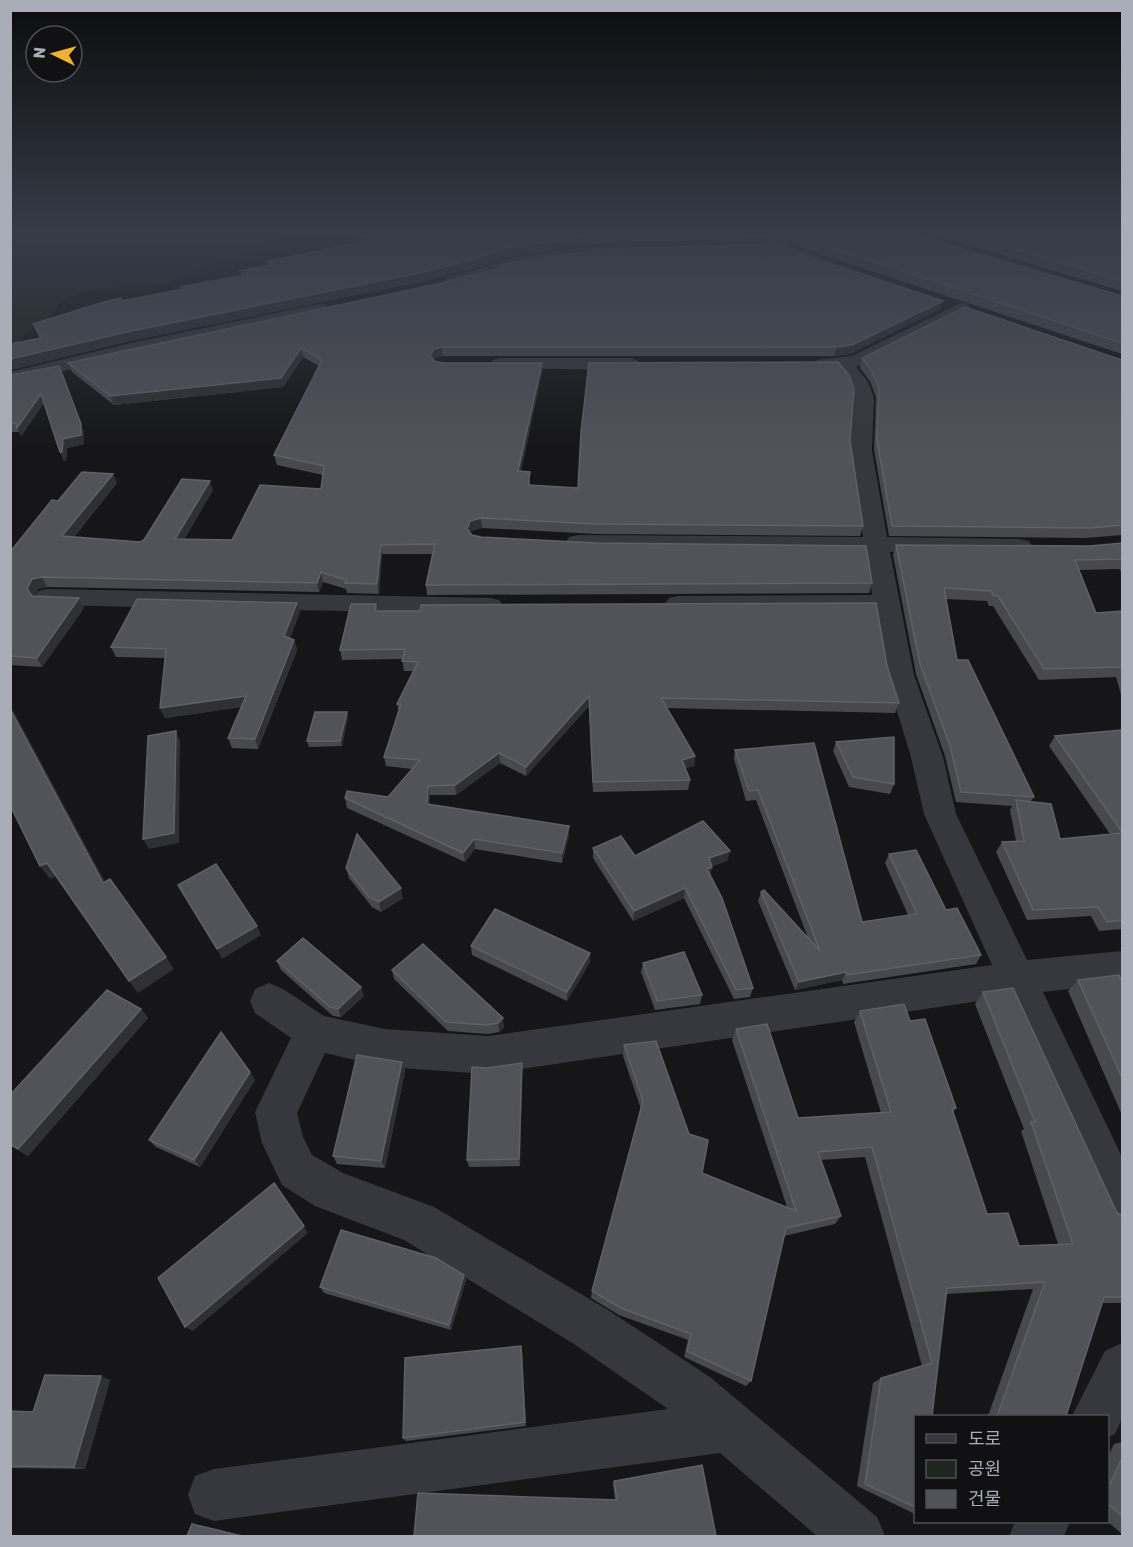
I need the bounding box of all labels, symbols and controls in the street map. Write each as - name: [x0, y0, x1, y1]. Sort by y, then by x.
- north arrow: [24, 24, 84, 84]
- text: N: [30, 46, 50, 59]
- legend: [914, 1415, 1109, 1523]
- text: 도로: [968, 1428, 1001, 1450]
- text: 공원: [968, 1458, 1001, 1480]
- text: 건물: [968, 1488, 1001, 1510]

